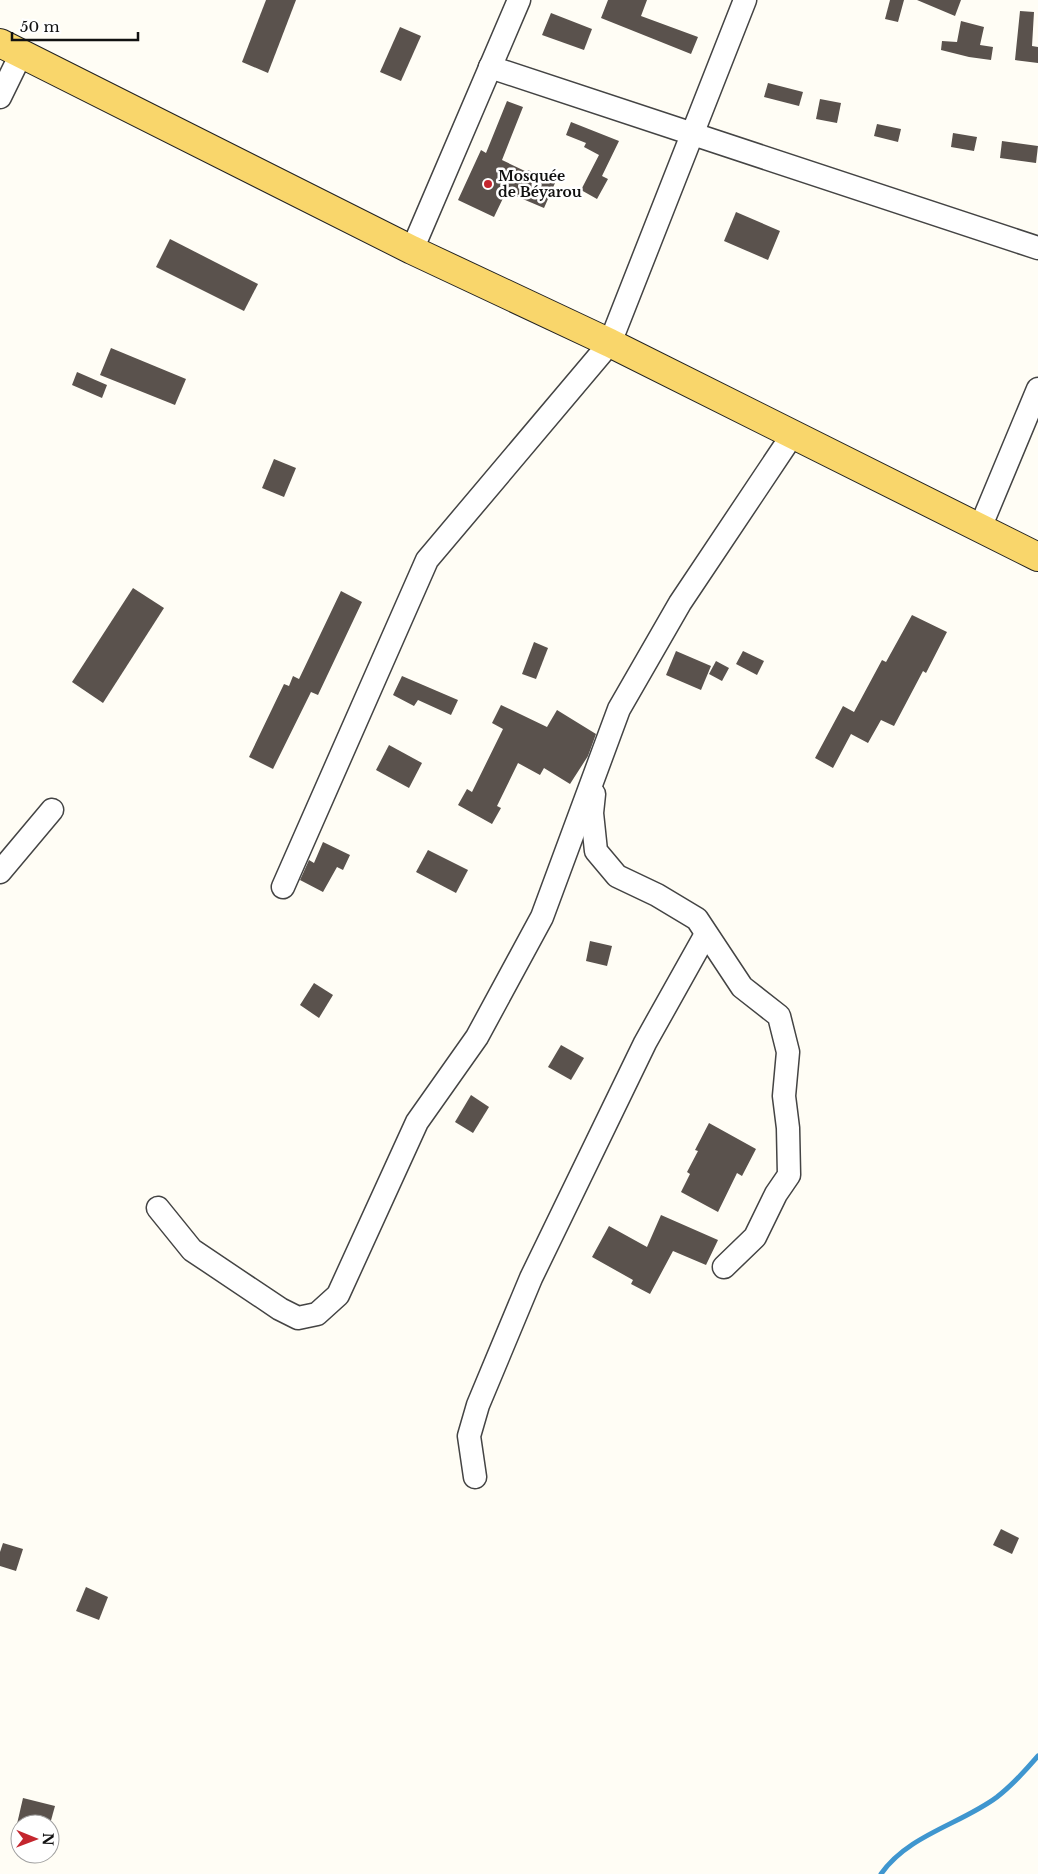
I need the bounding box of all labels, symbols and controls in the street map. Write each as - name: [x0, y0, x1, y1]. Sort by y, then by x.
- scale bar: [12, 10, 139, 42]
- text: 50 m: [20, 17, 60, 36]
- place label: Mosquée de Béyarou: [498, 167, 582, 201]
- marker: Mosquée de Béyarou: [482, 178, 494, 190]
- north arrow: [10, 1814, 60, 1864]
- text: N: [39, 1832, 57, 1846]

